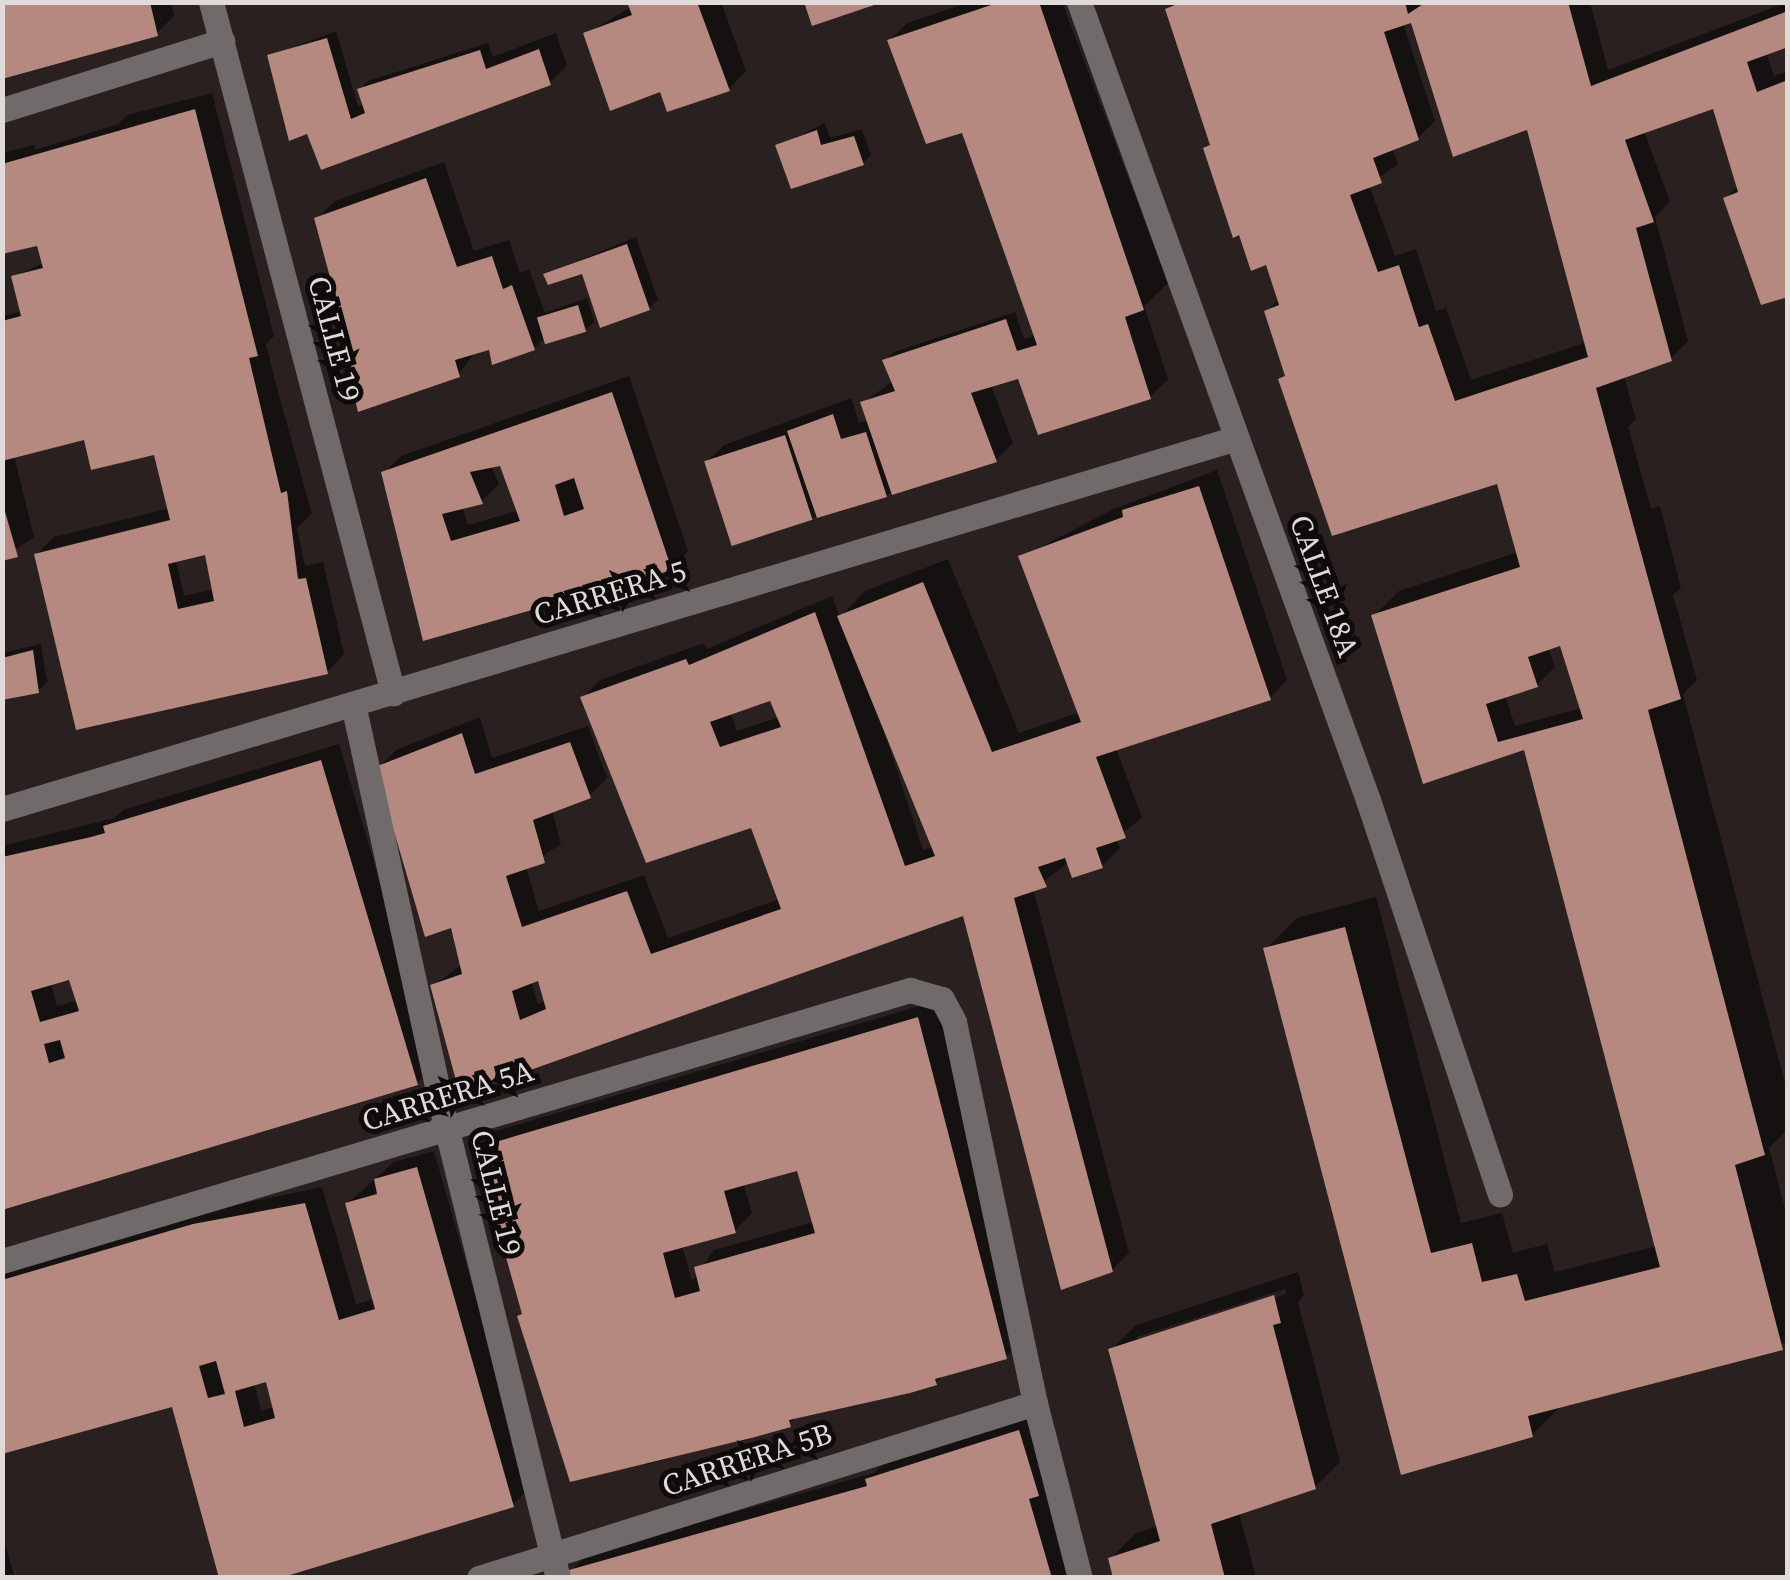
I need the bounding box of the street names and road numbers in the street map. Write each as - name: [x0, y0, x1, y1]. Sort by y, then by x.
- street label: CALLE 19: [300, 272, 368, 406]
- street label: CALLE 18A: [1282, 510, 1366, 662]
- street label: CARRERA 5: [529, 553, 691, 633]
- street label: CARRERA 5A: [358, 1053, 538, 1139]
- street label: CALLE 19: [463, 1126, 529, 1260]
- street label: CARRERA 5B: [658, 1416, 836, 1504]

